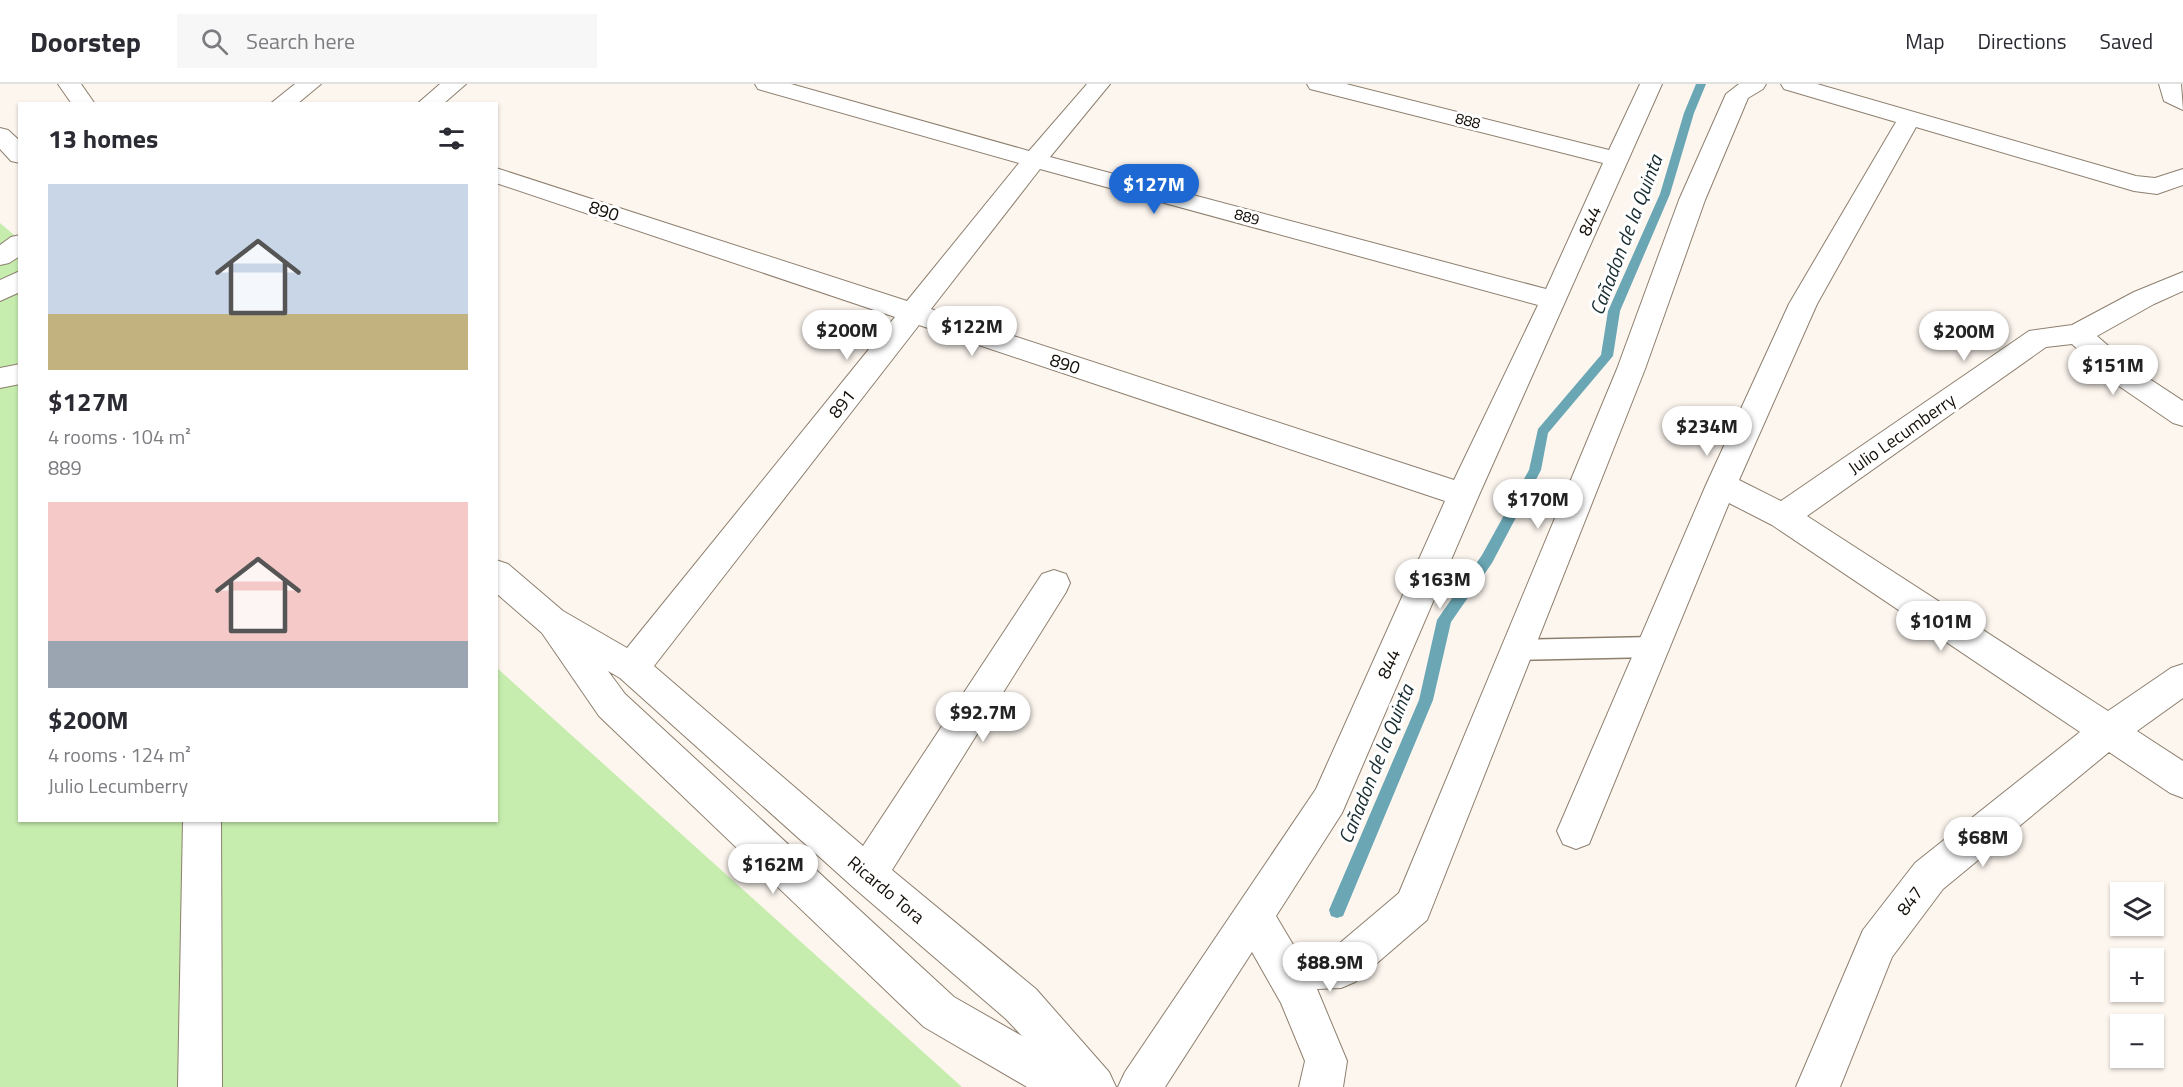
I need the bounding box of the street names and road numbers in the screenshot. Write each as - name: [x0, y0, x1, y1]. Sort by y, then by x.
- street label: 888: [1453, 106, 1483, 135]
- street label: 890: [586, 193, 623, 228]
- street label: 844: [1571, 201, 1608, 240]
- street label: 889: [1232, 202, 1262, 231]
- street label: 890: [1047, 346, 1084, 381]
- street label: 891: [822, 383, 862, 424]
- street label: Julio Lecumberry: [1842, 386, 1961, 481]
- street label: 844: [1370, 644, 1407, 683]
- street label: Ricardo Tora: [842, 849, 931, 930]
- street label: 847: [1890, 880, 1929, 921]

